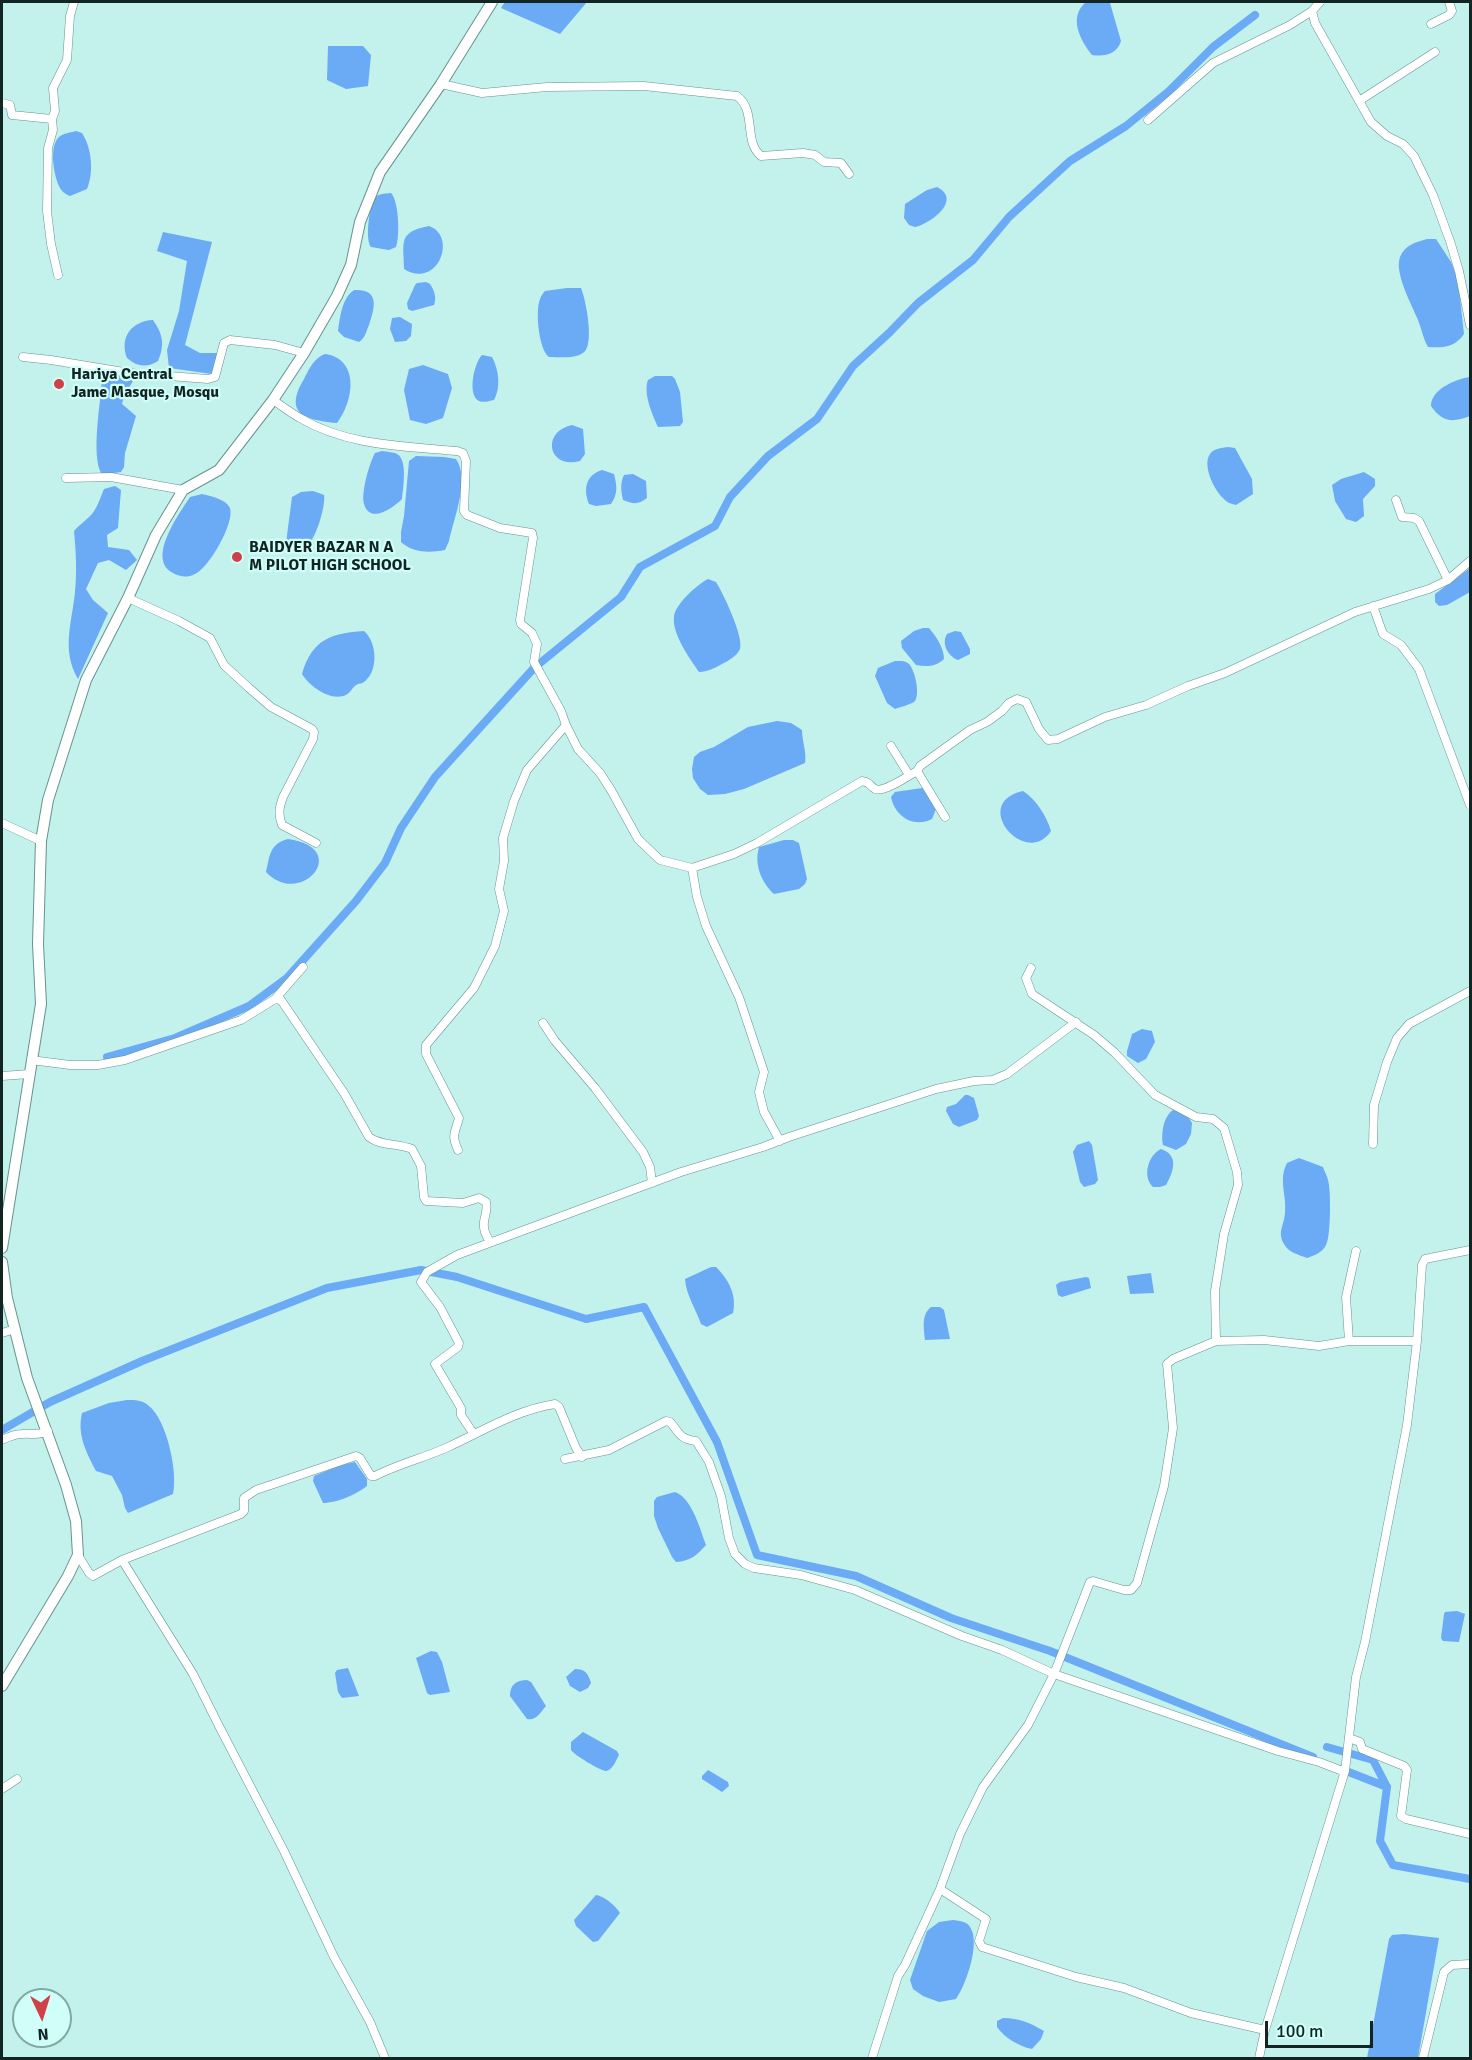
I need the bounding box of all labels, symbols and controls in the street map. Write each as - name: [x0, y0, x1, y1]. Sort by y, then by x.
- place label: Hariya Central Jame Masque, Mosqu: [71, 365, 219, 403]
- marker: Hariya Central Jame Masque, Mosqu: [52, 377, 66, 391]
- place label: BAIDYER BAZAR N A M PILOT HIGH SCHOOL: [249, 538, 411, 576]
- marker: BAIDYER BAZAR N A M PILOT HIGH SCHOOL: [230, 550, 244, 564]
- north arrow: [12, 1988, 72, 2048]
- scale bar: [1268, 2009, 1376, 2047]
- text: 100 m: [1276, 2020, 1323, 2042]
- text: N: [37, 2024, 49, 2044]

